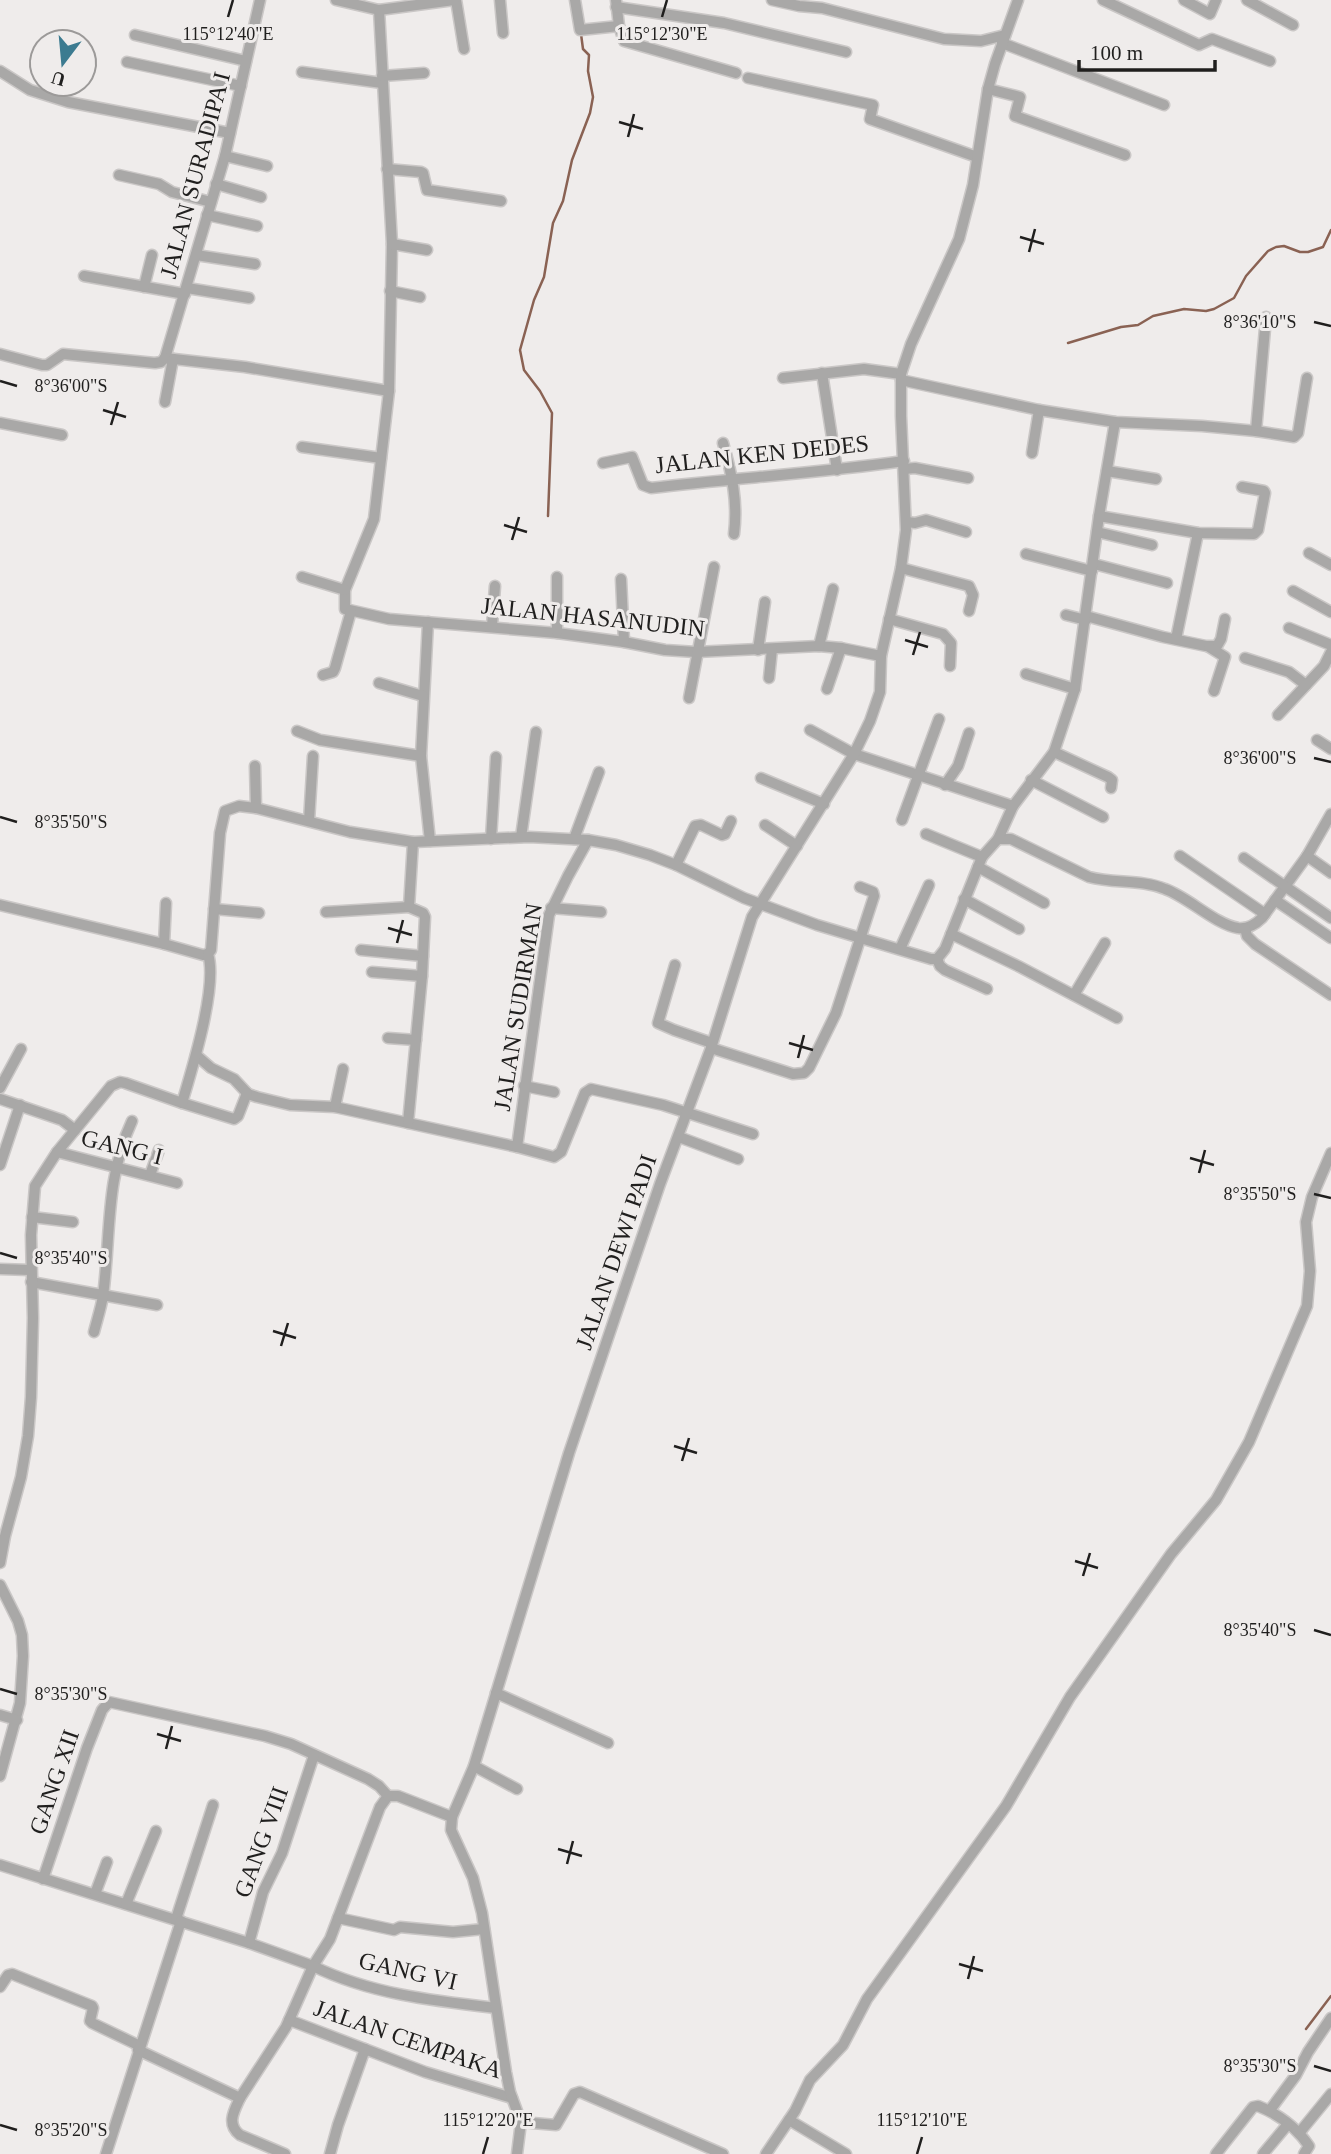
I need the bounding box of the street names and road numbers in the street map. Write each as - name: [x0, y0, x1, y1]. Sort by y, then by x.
- street label: JALAN SURADIPA I: [155, 69, 235, 281]
- street label: JALAN KEN DEDES: [654, 430, 870, 478]
- street label: JALAN HASANUDIN: [480, 592, 706, 642]
- street label: JALAN SUDIRMAN: [489, 901, 547, 1113]
- street label: GANG I: [78, 1124, 166, 1170]
- street label: JALAN DEWI PADI: [570, 1151, 662, 1353]
- street label: GANG XII: [24, 1726, 84, 1838]
- street label: GANG VIII: [229, 1783, 293, 1901]
- street label: GANG VI: [356, 1947, 460, 1995]
- street label: JALAN CEMPAKA: [311, 1995, 506, 2084]

